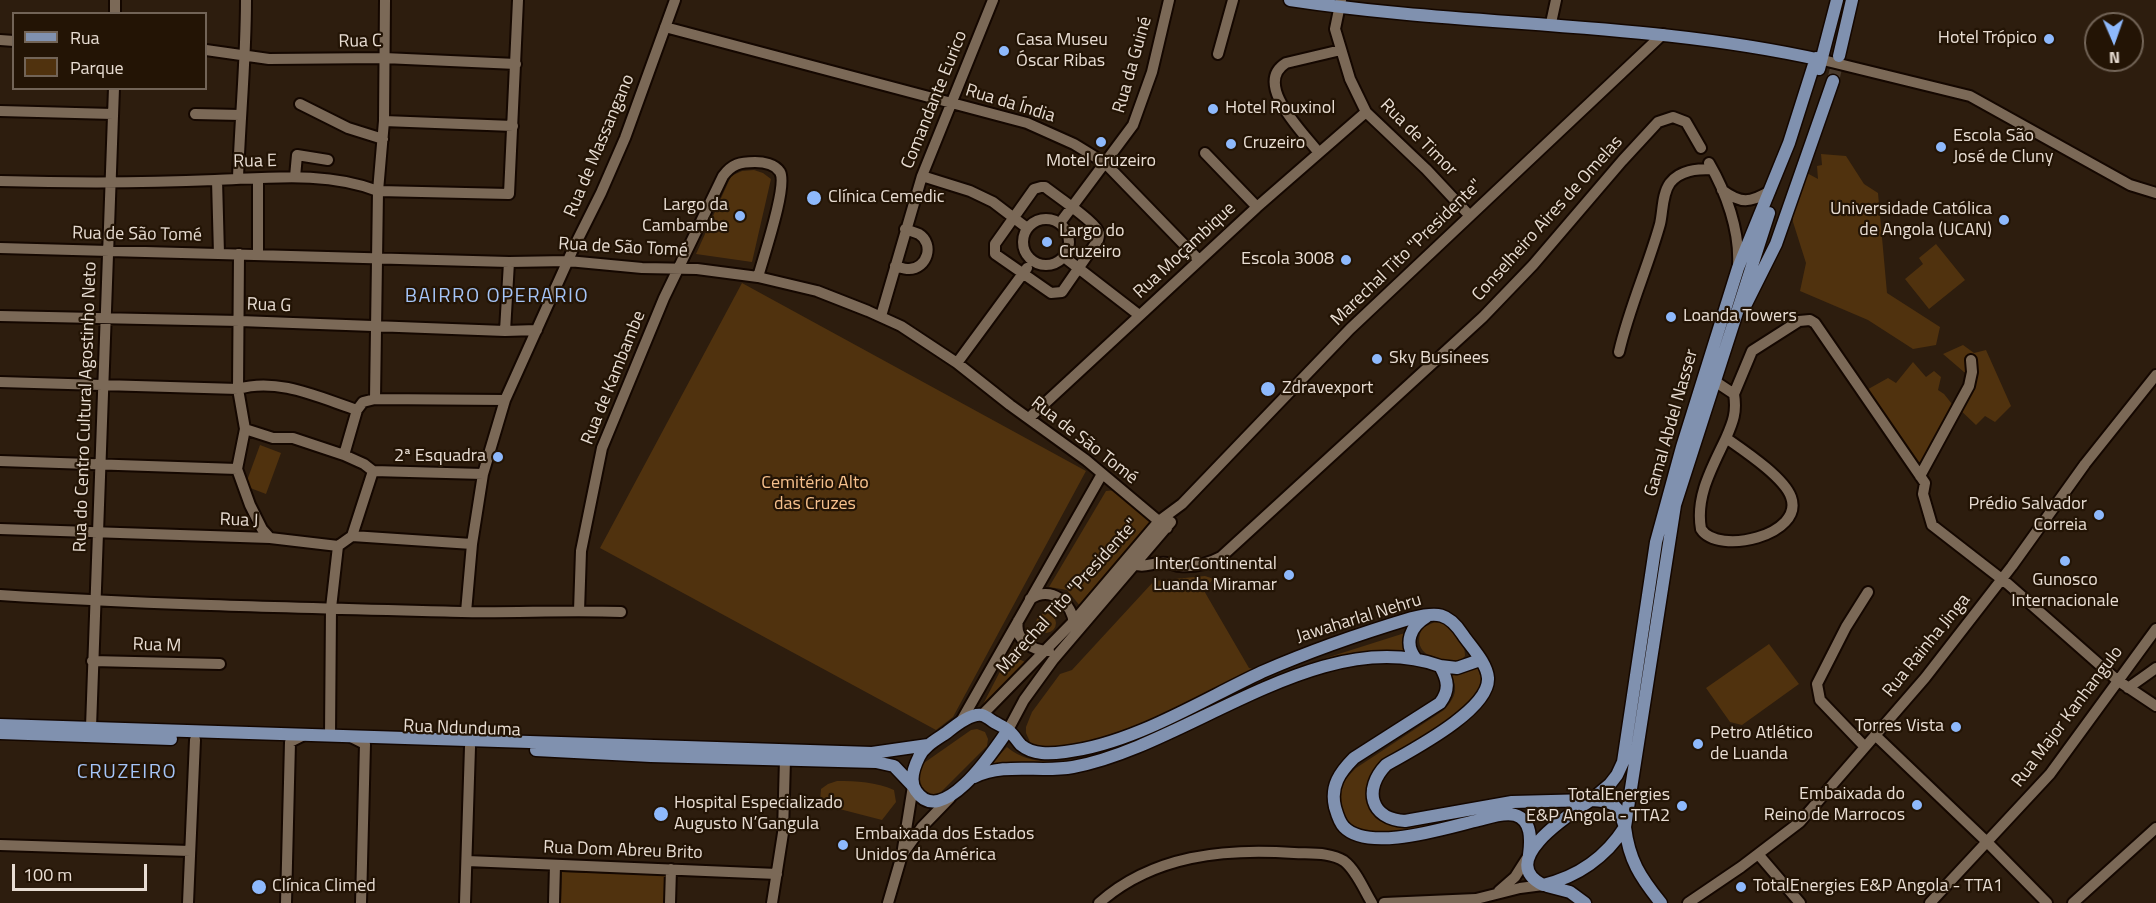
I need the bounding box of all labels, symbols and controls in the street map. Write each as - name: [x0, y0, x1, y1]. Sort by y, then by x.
- legend: [12, 12, 207, 90]
- north arrow: [2084, 12, 2144, 72]
- street label: Rua da Guiné: [1109, 14, 1157, 116]
- text: Rua: [70, 24, 100, 51]
- street label: Comandante Eurico: [897, 28, 973, 172]
- place label: Hotel Trópico: [1938, 28, 2037, 50]
- place label: Casa Museu Óscar Ribas: [1016, 30, 1108, 72]
- street label: Rua C: [338, 31, 382, 53]
- marker: Hotel Trópico: [2042, 32, 2056, 46]
- marker: Casa Museu Óscar Ribas: [997, 44, 1011, 58]
- text: N: [2109, 46, 2121, 70]
- text: Parque: [70, 54, 124, 81]
- street label: Rua de Massangano: [560, 71, 640, 221]
- street label: Rua da Índia: [963, 80, 1057, 128]
- street label: Rua de Timor: [1375, 95, 1461, 181]
- place label: Hotel Rouxinol: [1225, 98, 1335, 120]
- marker: Hotel Rouxinol: [1206, 102, 1220, 116]
- place label: Escola São José de Cluny: [1953, 126, 2053, 168]
- street label: Conselheiro Aires de Omelas: [1468, 132, 1628, 306]
- place label: Cruzeiro: [1243, 133, 1305, 155]
- marker: Motel Cruzeiro: [1094, 135, 1108, 149]
- marker: Cruzeiro: [1224, 137, 1238, 151]
- marker: Escola São José de Cluny: [1934, 140, 1948, 154]
- street label: Rua E: [233, 151, 277, 173]
- place label: Motel Cruzeiro: [1046, 151, 1156, 173]
- street label: Marechal Tito "Presidente": [1327, 175, 1487, 331]
- place label: Clínica Cemedic: [828, 187, 944, 209]
- marker: Clínica Cemedic: [805, 189, 823, 207]
- place label: Largo da Cambambe: [642, 195, 728, 238]
- street label: Rua Moçambique: [1130, 198, 1240, 304]
- place label: Universidade Católica de Angola (UCAN): [1830, 199, 1992, 242]
- marker: Largo da Cambambe: [733, 209, 747, 223]
- marker: Universidade Católica de Angola (UCAN): [1997, 213, 2011, 227]
- place label: Largo do Cruzeiro: [1059, 221, 1124, 264]
- street label: Rua de São Tomé: [72, 223, 202, 247]
- street label: Rua de São Tomé: [558, 234, 688, 262]
- marker: Largo do Cruzeiro: [1040, 235, 1054, 249]
- place label: Escola 3008: [1241, 249, 1334, 271]
- marker: Escola 3008: [1339, 253, 1353, 267]
- street label: Rua do Centro Cultural Agostinho Neto: [70, 261, 102, 553]
- district label: BAIRRO OPERARIO: [405, 285, 589, 309]
- street label: Rua G: [246, 294, 292, 318]
- place label: Loanda Towers: [1683, 306, 1797, 328]
- street label: Rua de Kambambe: [577, 308, 651, 448]
- marker: Loanda Towers: [1664, 310, 1678, 324]
- street label: Gamal Abdel Nasser: [1641, 347, 1703, 499]
- place label: Sky Businees: [1389, 348, 1489, 370]
- marker: Sky Businees: [1370, 352, 1384, 366]
- place label: Zdravexport: [1282, 378, 1373, 400]
- marker: Zdravexport: [1259, 380, 1277, 398]
- street label: Rua de São Tomé: [1026, 393, 1142, 489]
- place label: 2ª Esquadra: [394, 446, 486, 468]
- marker: 2ª Esquadra: [491, 450, 505, 464]
- park label: Cemitério Alto das Cruzes: [761, 473, 869, 516]
- place label: Prédio Salvador Correia: [1969, 494, 2087, 536]
- marker: Prédio Salvador Correia: [2092, 508, 2106, 522]
- street label: Rua J: [219, 510, 259, 532]
- street label: Marechal Tito "Presidente": [992, 515, 1144, 679]
- place label: InterContinental Luanda Miramar: [1153, 554, 1277, 596]
- marker: Gunosco Internacionale: [2058, 554, 2072, 568]
- marker: InterContinental Luanda Miramar: [1282, 568, 1296, 582]
- place label: Gunosco Internacionale: [2011, 570, 2119, 612]
- street label: Jawaharlal Nehru: [1294, 590, 1424, 648]
- street label: Rua Rainha Jinga: [1879, 590, 1975, 702]
- street label: Rua M: [132, 634, 182, 658]
- street label: Rua Major Kanhangulo: [2008, 642, 2128, 792]
- street label: Rua Ndunduma: [403, 716, 521, 742]
- place label: Torres Vista: [1855, 716, 1944, 738]
- marker: Torres Vista: [1949, 720, 1963, 734]
- place label: Petro Atlético de Luanda: [1710, 723, 1813, 766]
- marker: Petro Atlético de Luanda: [1691, 737, 1705, 751]
- district label: CRUZEIRO: [77, 761, 177, 785]
- place label: Embaixada do Reino de Marrocos: [1764, 784, 1905, 826]
- place label: TotalEnergies E&P Angola - TTA2: [1526, 785, 1670, 828]
- place label: Hospital Especializado Augusto N’Gangula: [674, 793, 843, 836]
- marker: Embaixada do Reino de Marrocos: [1910, 798, 1924, 812]
- marker: TotalEnergies E&P Angola - TTA2: [1675, 799, 1689, 813]
- marker: Hospital Especializado Augusto N’Gangula: [652, 805, 670, 823]
- place label: Embaixada dos Estados Unidos da América: [855, 824, 1034, 866]
- street label: Rua Dom Abreu Brito: [543, 837, 703, 865]
- marker: Embaixada dos Estados Unidos da América: [836, 838, 850, 852]
- scale bar: [15, 852, 150, 890]
- text: 100 m: [23, 861, 72, 888]
- place label: Clínica Climed: [272, 876, 376, 898]
- place label: TotalEnergies E&P Angola - TTA1: [1753, 876, 2003, 898]
- marker: Clínica Climed: [250, 878, 268, 896]
- marker: TotalEnergies E&P Angola - TTA1: [1734, 880, 1748, 894]

